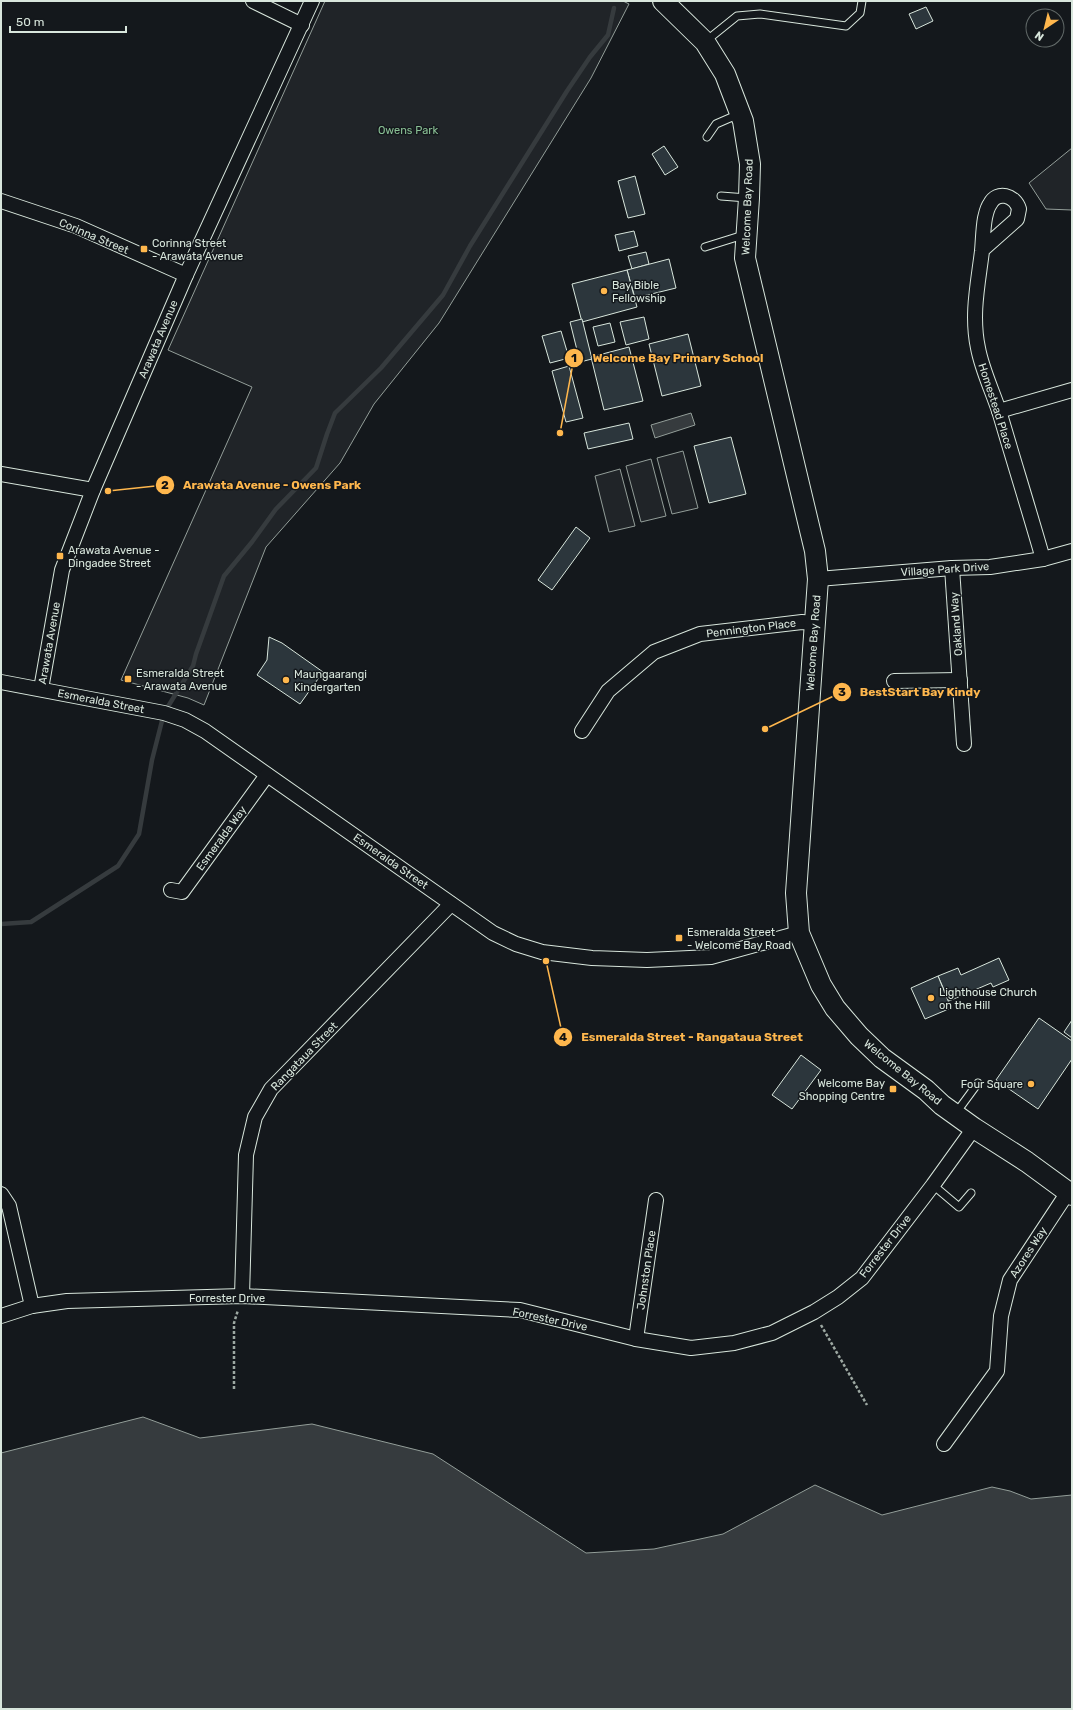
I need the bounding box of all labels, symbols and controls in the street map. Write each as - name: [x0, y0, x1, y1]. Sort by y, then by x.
- scale bar: [10, 8, 126, 34]
- north arrow: [1025, 8, 1065, 48]
- text: 50 m: [16, 15, 44, 29]
- text: N: [1033, 28, 1047, 43]
- park label: Owens Park: [378, 124, 438, 137]
- street label: Welcome Bay Road: [739, 159, 756, 255]
- street label: Corinna Street: [57, 216, 131, 257]
- place label: Corinna Street - Arawata Avenue: [152, 237, 243, 263]
- marker: Corinna Street - Arawata Avenue: [139, 244, 149, 254]
- place label: Bay Bible Fellowship: [612, 279, 666, 305]
- marker: Bay Bible Fellowship: [599, 286, 609, 296]
- street label: Arawata Avenue: [136, 298, 181, 380]
- callout: Welcome Bay Primary School: [564, 346, 772, 370]
- text: 1: [571, 351, 577, 365]
- text: Welcome Bay Primary School: [592, 351, 764, 365]
- street label: Homestead Place: [976, 362, 1016, 451]
- callout: Arawata Avenue - Owens Park: [155, 473, 369, 497]
- text: 2: [161, 478, 169, 492]
- text: Arawata Avenue - Owens Park: [183, 478, 361, 492]
- place label: Arawata Avenue - Dingadee Street: [68, 544, 160, 570]
- marker: Arawata Avenue - Dingadee Street: [55, 551, 65, 561]
- street label: Village Park Drive: [900, 560, 990, 579]
- street label: Oakland Way: [948, 591, 965, 656]
- street label: Welcome Bay Road: [804, 595, 823, 692]
- street label: Arawata Avenue: [36, 601, 63, 685]
- street label: Pennington Place: [705, 617, 797, 640]
- place label: Esmeralda Street - Arawata Avenue: [136, 667, 227, 693]
- place label: Maungaarangi Kindergarten: [294, 668, 367, 694]
- marker: Esmeralda Street - Arawata Avenue: [123, 674, 133, 684]
- marker: Maungaarangi Kindergarten: [281, 675, 291, 685]
- callout: BestStart Bay Kindy: [832, 680, 989, 704]
- text: 3: [838, 685, 846, 699]
- text: BestStart Bay Kindy: [860, 685, 980, 699]
- street label: Esmeralda Street: [56, 687, 146, 716]
- street label: Esmeralda Way: [194, 803, 249, 873]
- street label: Esmeralda Street: [351, 831, 431, 892]
- place label: Esmeralda Street - Welcome Bay Road: [687, 926, 791, 952]
- marker: Esmeralda Street - Welcome Bay Road: [674, 933, 684, 943]
- place label: Lighthouse Church on the Hill: [939, 986, 1037, 1012]
- marker: Lighthouse Church on the Hill: [926, 993, 936, 1003]
- street label: Rangataua Street: [268, 1019, 341, 1093]
- callout: Esmeralda Street - Rangataua Street: [553, 1025, 811, 1049]
- text: 4: [559, 1030, 567, 1044]
- text: Esmeralda Street - Rangataua Street: [581, 1030, 803, 1044]
- street label: Welcome Bay Road: [861, 1037, 944, 1108]
- place label: Welcome Bay Shopping Centre: [799, 1077, 885, 1103]
- place label: Four Square: [961, 1078, 1023, 1091]
- marker: Four Square: [1026, 1079, 1036, 1089]
- marker: Welcome Bay Shopping Centre: [888, 1084, 898, 1094]
- street label: Forrester Drive: [857, 1212, 914, 1280]
- street label: Azores Way: [1007, 1224, 1050, 1280]
- street label: Johnston Place: [634, 1229, 659, 1311]
- street label: Forrester Drive: [189, 1292, 265, 1305]
- street label: Forrester Drive: [511, 1305, 589, 1334]

